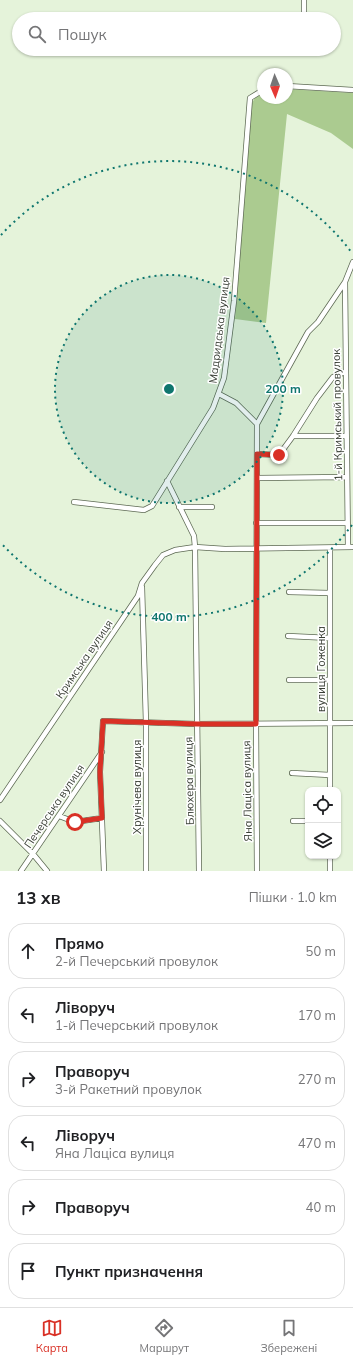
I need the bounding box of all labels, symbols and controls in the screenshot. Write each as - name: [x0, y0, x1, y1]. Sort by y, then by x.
- search box: [12, 12, 341, 56]
- icon: search: [26, 23, 48, 45]
- text: Пошук: [58, 25, 107, 44]
- north arrow: [257, 68, 293, 104]
- street label: Мадридська вулиця: [206, 276, 232, 384]
- street label: 1-й Кримський провулок: [329, 349, 345, 481]
- text: 200 m: [265, 381, 301, 396]
- centre of rings: [162, 382, 176, 396]
- route end: [270, 446, 288, 464]
- text: 400 m: [151, 609, 187, 624]
- street label: Кримська вулиця: [52, 617, 116, 701]
- street label: вулиця Гоженка: [314, 626, 328, 712]
- street label: Блюхера вулиця: [181, 737, 197, 825]
- street label: Хрунічева вулиця: [130, 740, 144, 834]
- street label: Яна Лаціса вулиця: [239, 740, 255, 842]
- street label: Печерська вулиця: [21, 761, 87, 851]
- map controls: [305, 787, 341, 859]
- button: locate: [305, 787, 341, 823]
- route start: [66, 813, 84, 831]
- button: layers: [305, 823, 341, 859]
- text: 13 хв: [16, 887, 60, 908]
- text: Пішки · 1.0 km: [249, 889, 337, 905]
- text: Прямо: [55, 934, 104, 953]
- icon: ahead: [17, 940, 39, 962]
- text: 50 m: [306, 943, 336, 959]
- text: 2-й Печерський провулок: [55, 953, 218, 969]
- text: Ліворуч: [55, 998, 115, 1017]
- icon: left: [17, 1004, 39, 1026]
- text: 170 m: [298, 1007, 336, 1023]
- text: 1-й Печерський провулок: [55, 1017, 218, 1033]
- text: Праворуч: [55, 1062, 130, 1081]
- icon: right: [17, 1068, 39, 1090]
- text: 270 m: [298, 1071, 336, 1087]
- text: 3-й Ракетний провулок: [55, 1081, 202, 1097]
- text: Ліворуч: [55, 1126, 115, 1145]
- icon: left: [17, 1132, 39, 1154]
- text: 470 m: [298, 1135, 336, 1151]
- text: Яна Лаціса вулиця: [55, 1145, 174, 1161]
- icon: right: [17, 1196, 39, 1218]
- text: Праворуч: [55, 1198, 130, 1217]
- text: 40 m: [306, 1199, 336, 1215]
- icon: arrive: [17, 1260, 39, 1282]
- text: Пункт призначення: [55, 1262, 203, 1281]
- tab: Карта: [36, 1317, 68, 1355]
- tab: Маршрут: [140, 1317, 189, 1355]
- tab: Збережені: [260, 1317, 317, 1355]

